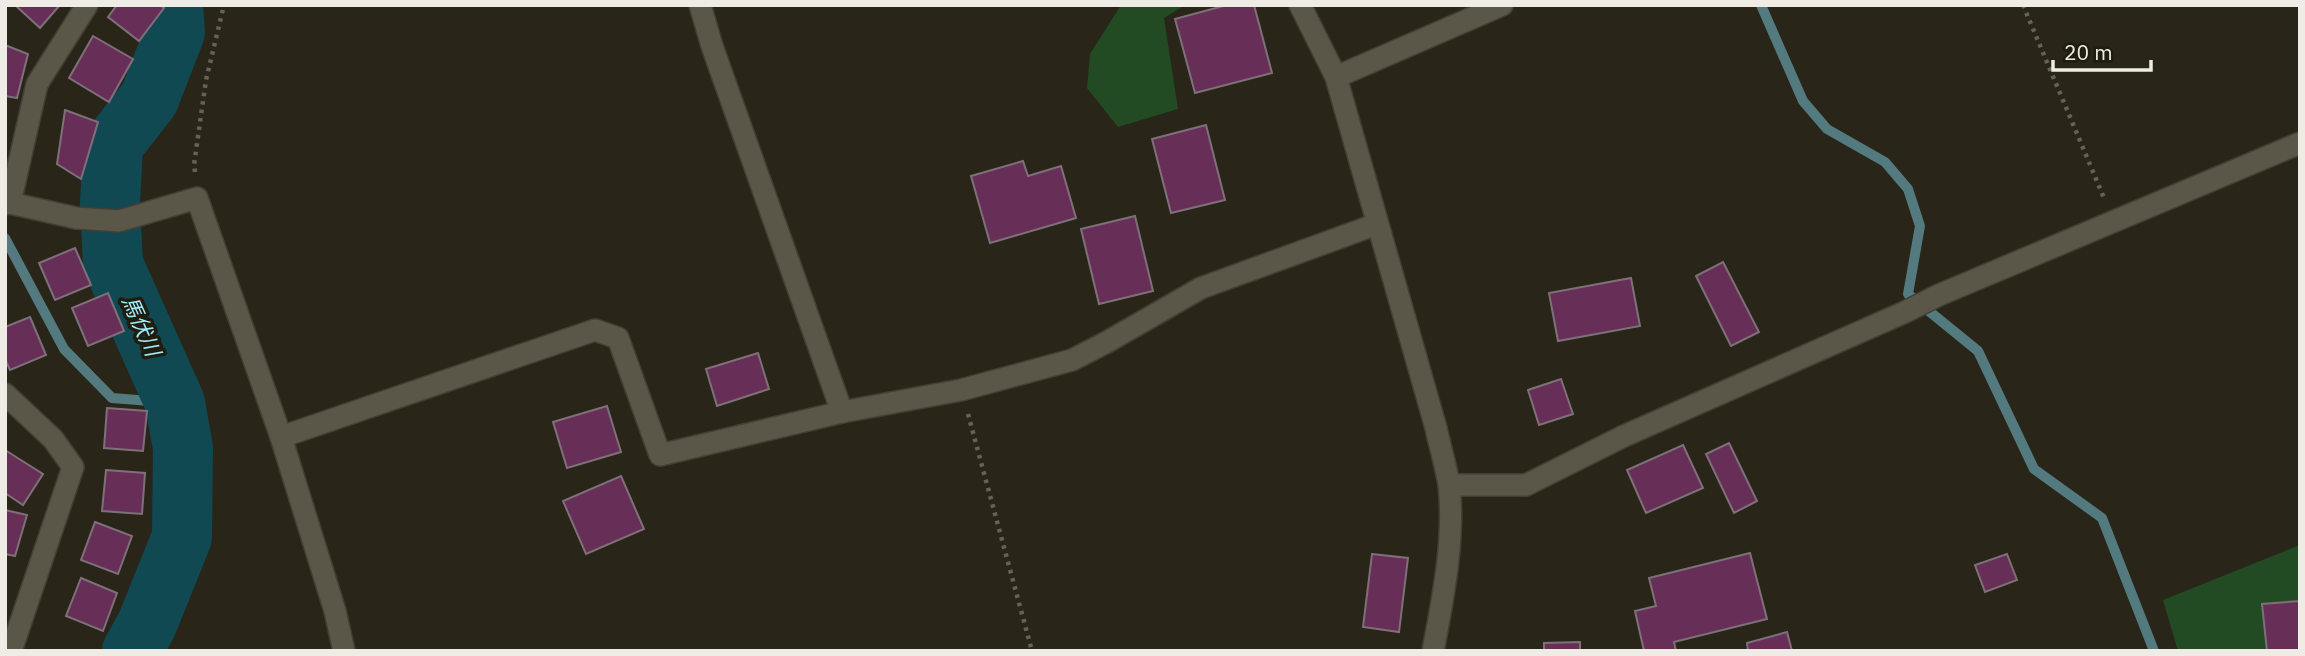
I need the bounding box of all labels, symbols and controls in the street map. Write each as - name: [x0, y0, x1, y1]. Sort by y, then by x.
- scale bar: [2053, 28, 2151, 72]
- text: 20 m: [2064, 38, 2113, 66]
- water label: 馬伏川: [116, 291, 168, 362]

